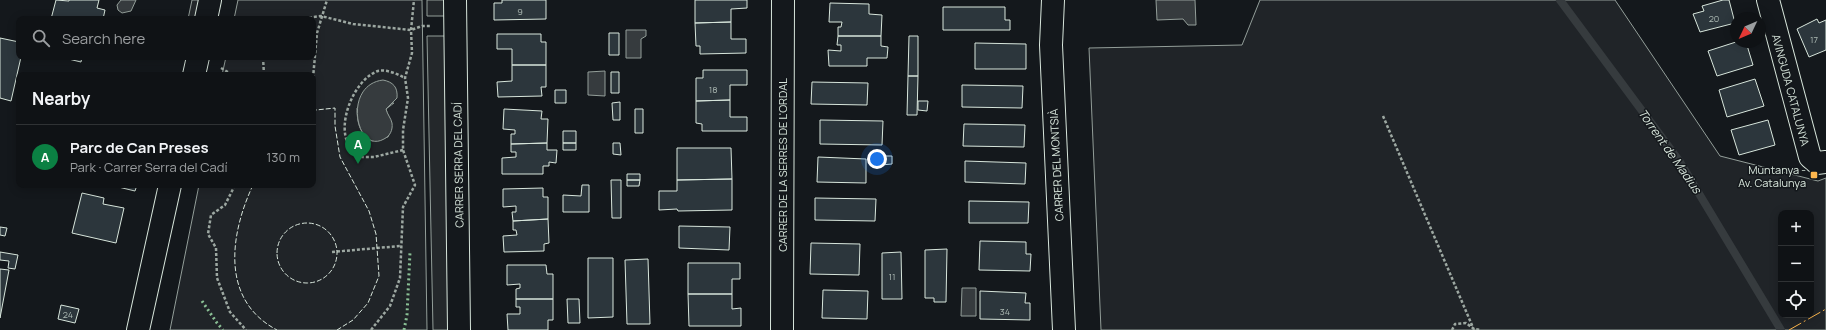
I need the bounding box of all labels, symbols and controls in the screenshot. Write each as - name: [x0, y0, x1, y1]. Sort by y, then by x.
- house number: 9: [517, 5, 523, 18]
- house number: 20: [1709, 12, 1719, 25]
- north arrow: [1730, 12, 1766, 48]
- search box: [16, 16, 316, 60]
- icon: search: [30, 27, 52, 49]
- text: Search here: [62, 28, 145, 49]
- street label: AVINGUDA CATALUNYA: [1769, 32, 1813, 148]
- house number: 17: [1810, 33, 1818, 46]
- street label: CARRER DE LA SERRES DE L'ORDAL: [775, 78, 790, 252]
- house number: 18: [709, 83, 717, 96]
- text: Nearby: [32, 87, 90, 110]
- street label: CARRER SERRA DEL CADÍ: [449, 102, 467, 228]
- water label: Torrent de Madius: [1634, 105, 1707, 198]
- street label: CARRER DEL MONTSIÀ: [1046, 108, 1066, 222]
- pin: A: [345, 131, 371, 164]
- text: Parc de Can Preses: [70, 137, 209, 158]
- text: A: [41, 148, 49, 166]
- text: 130 m: [266, 148, 300, 166]
- your location: [867, 149, 887, 169]
- text: Park · Carrer Serra del Cadí: [70, 158, 227, 176]
- place label: Muntanya - Av. Catalunya: [1738, 162, 1806, 190]
- marker: Muntanya - Av. Catalunya: [1809, 170, 1819, 180]
- map controls: [1778, 210, 1814, 318]
- button: +: [1778, 210, 1814, 246]
- button: −: [1778, 246, 1814, 282]
- house number: 11: [888, 270, 896, 283]
- button: locate: [1778, 282, 1814, 318]
- house number: 34: [1000, 305, 1010, 318]
- house number: 24: [63, 308, 73, 321]

